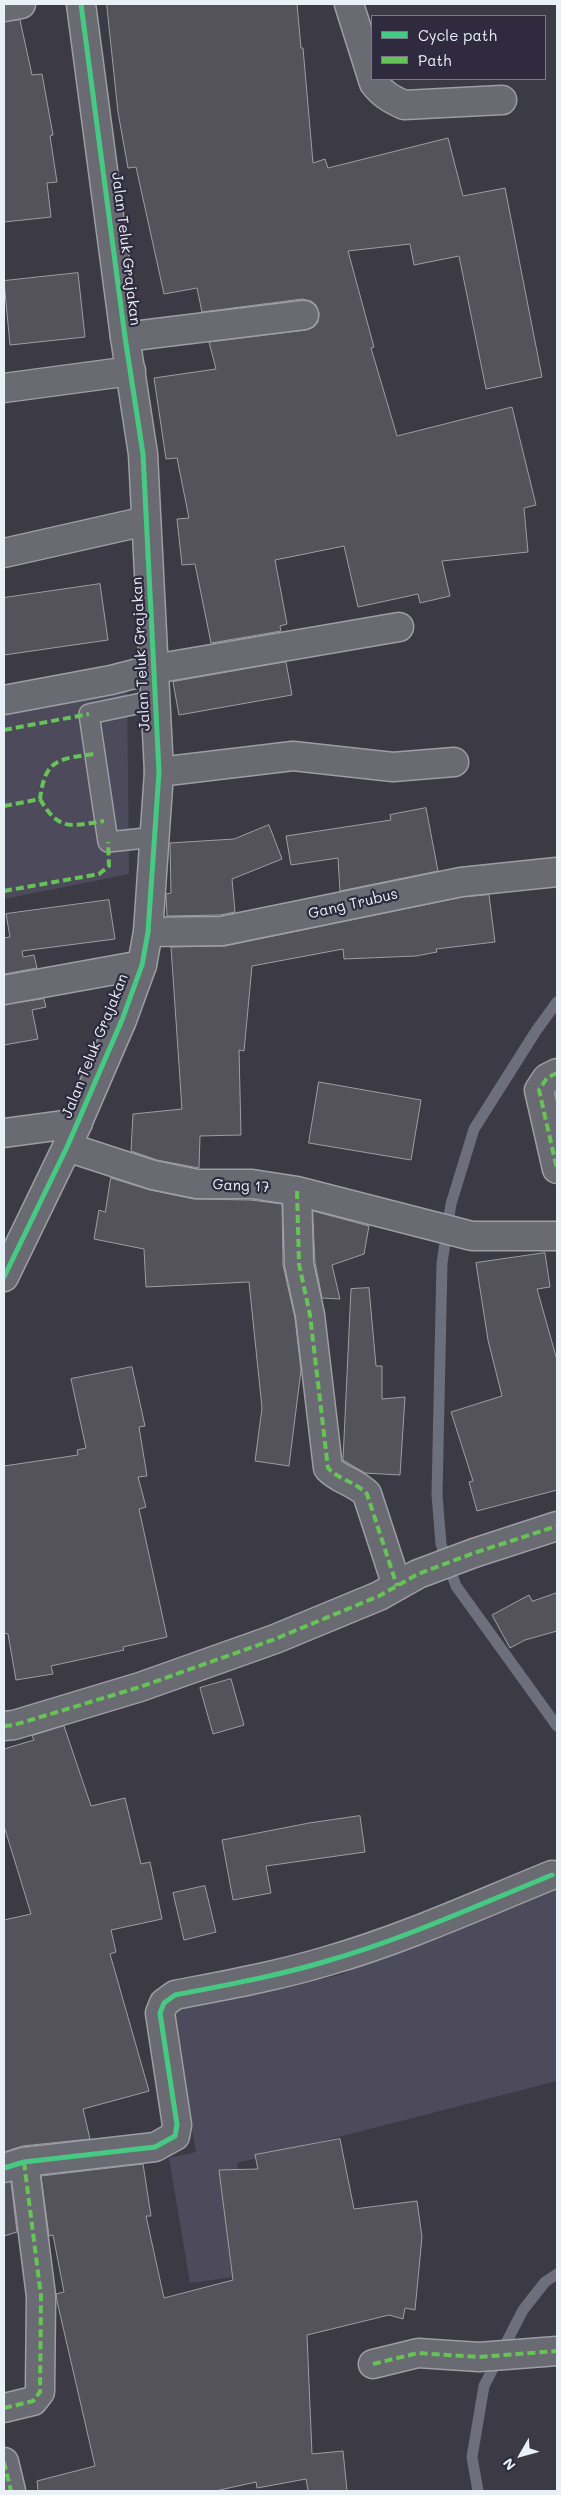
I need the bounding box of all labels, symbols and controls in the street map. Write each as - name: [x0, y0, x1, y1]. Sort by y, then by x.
- legend: [371, 15, 546, 80]
- text: Cycle path: [418, 25, 497, 45]
- text: Path: [418, 50, 452, 70]
- street label: Jalan Teluk Grajakan: [108, 171, 144, 327]
- street label: Jalan Teluk Grajakan: [128, 577, 154, 731]
- street label: Gang Trubus: [306, 885, 400, 923]
- street label: Jalan Teluk Grajakan: [58, 971, 132, 1121]
- street label: Gang 17: [212, 1176, 270, 1196]
- north arrow: [496, 2430, 546, 2480]
- text: N: [498, 2455, 520, 2475]

